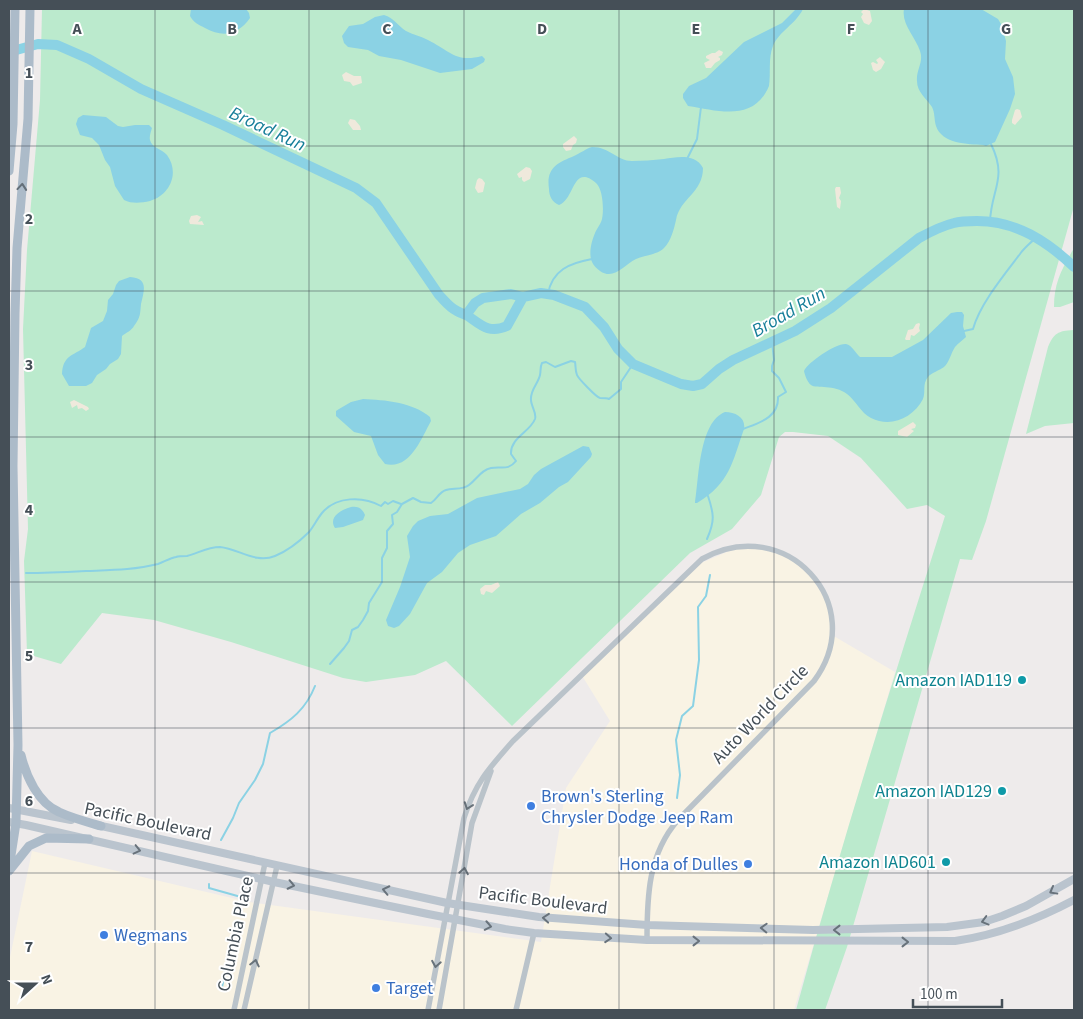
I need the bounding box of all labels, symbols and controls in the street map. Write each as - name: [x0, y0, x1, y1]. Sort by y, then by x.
- text: A: [71, 18, 82, 40]
- text: B: [227, 18, 237, 40]
- text: C: [382, 18, 392, 40]
- text: D: [537, 18, 547, 40]
- text: E: [692, 18, 700, 40]
- text: F: [847, 18, 855, 40]
- text: G: [1001, 18, 1011, 40]
- text: 1: [25, 62, 33, 84]
- water label: Broad Run: [225, 100, 310, 159]
- one-way arrow: [16, 183, 27, 191]
- text: 2: [25, 208, 33, 230]
- water label: Broad Run: [747, 280, 831, 344]
- text: 3: [25, 354, 33, 376]
- text: 4: [25, 499, 34, 521]
- text: 5: [25, 645, 33, 667]
- street label: Auto World Circle: [706, 659, 814, 770]
- place label: Amazon IAD119: [895, 668, 1012, 693]
- marker: Amazon IAD119: [1016, 674, 1028, 686]
- place label: Amazon IAD129: [875, 779, 992, 804]
- place label: Brown's Sterling Chrysler Dodge Jeep Ram: [541, 784, 734, 830]
- marker: Amazon IAD129: [996, 785, 1008, 797]
- text: 6: [25, 790, 33, 812]
- street label: Pacific Boulevard: [82, 796, 214, 847]
- marker: Brown's Sterling Chrysler Dodge Jeep Ram: [525, 800, 537, 812]
- one-way arrow: [464, 801, 474, 810]
- one-way arrow: [132, 844, 141, 855]
- place label: Amazon IAD601: [819, 850, 936, 875]
- place label: Honda of Dulles: [619, 852, 738, 877]
- marker: Amazon IAD601: [940, 856, 952, 868]
- marker: Honda of Dulles: [742, 858, 754, 870]
- one-way arrow: [458, 867, 468, 876]
- street label: Columbia Place: [211, 874, 260, 994]
- one-way arrow: [286, 879, 295, 890]
- street label: Pacific Boulevard: [477, 880, 609, 921]
- one-way arrow: [382, 885, 390, 896]
- one-way arrow: [1049, 885, 1058, 895]
- one-way arrow: [542, 912, 550, 923]
- one-way arrow: [982, 915, 990, 925]
- one-way arrow: [483, 920, 492, 930]
- place label: Wegmans: [114, 923, 187, 948]
- one-way arrow: [760, 923, 768, 934]
- one-way arrow: [832, 925, 840, 935]
- marker: Wegmans: [98, 929, 110, 941]
- one-way arrow: [604, 932, 612, 943]
- one-way arrow: [692, 935, 700, 946]
- text: 7: [25, 936, 33, 958]
- one-way arrow: [902, 937, 909, 947]
- one-way arrow: [249, 958, 260, 967]
- north arrow: [10, 959, 60, 1009]
- one-way arrow: [432, 959, 442, 968]
- text: N: [35, 972, 57, 988]
- place label: Target: [386, 976, 433, 1001]
- scale bar: [913, 976, 1002, 1008]
- marker: Target: [370, 982, 382, 994]
- text: 100 m: [920, 984, 958, 1005]

